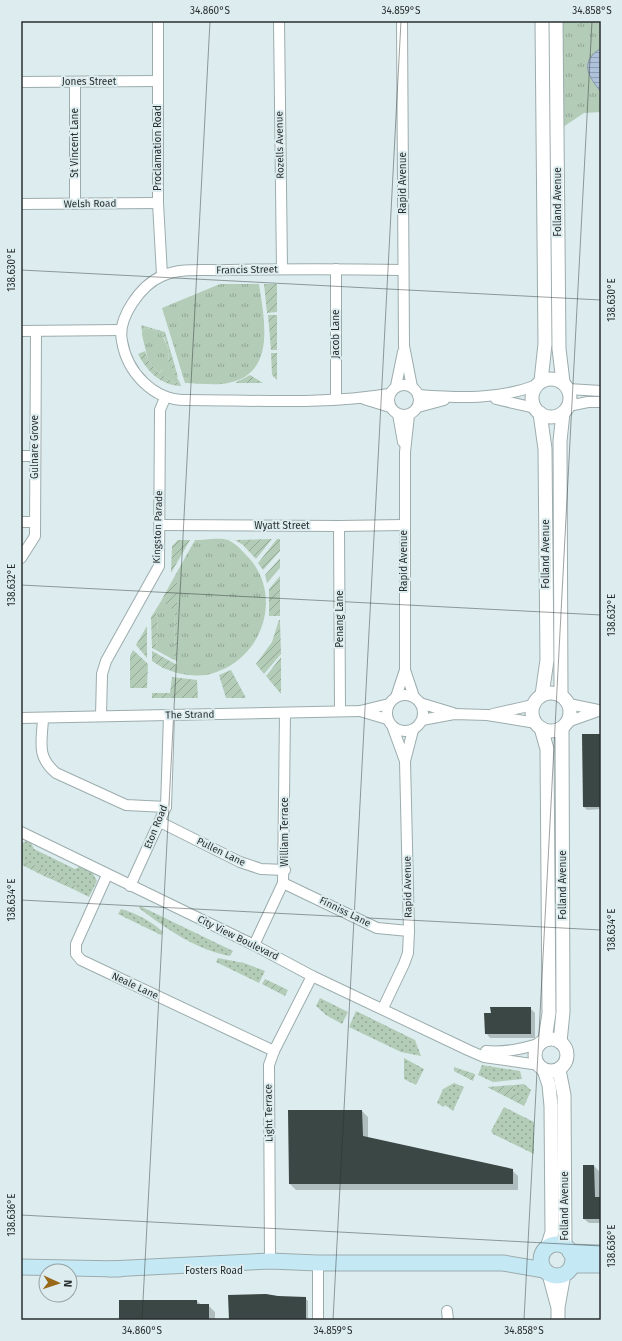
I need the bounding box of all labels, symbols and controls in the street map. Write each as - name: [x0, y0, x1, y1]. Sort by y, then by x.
- text: 34.860°S: [190, 5, 230, 17]
- text: 34.859°S: [382, 5, 421, 17]
- text: 34.858°S: [572, 5, 612, 17]
- street label: Jones Street: [62, 76, 117, 88]
- street label: Proclamation Road: [152, 105, 164, 191]
- street label: St Vincent Lane: [69, 108, 81, 178]
- street label: Rozells Avenue: [273, 111, 287, 179]
- street label: Rapid Avenue: [397, 152, 409, 214]
- street label: Folland Avenue: [552, 167, 564, 237]
- street label: Welsh Road: [64, 198, 117, 210]
- text: 138.630°E: [6, 248, 18, 292]
- street label: Francis Street: [216, 263, 278, 277]
- text: 138.630°E: [606, 278, 618, 322]
- street label: Jacob Lane: [330, 309, 342, 359]
- street label: Gulnare Grove: [29, 415, 41, 479]
- street label: Kingston Parade: [151, 490, 165, 564]
- street label: Folland Avenue: [540, 519, 552, 589]
- street label: Wyatt Street: [254, 520, 310, 532]
- street label: Rapid Avenue: [398, 530, 410, 592]
- text: 138.632°E: [6, 564, 18, 606]
- street label: Penang Lane: [334, 590, 346, 648]
- text: 138.632°E: [606, 594, 618, 636]
- street label: The Strand: [165, 709, 215, 721]
- street label: William Terrace: [279, 797, 291, 867]
- street label: Eton Road: [142, 803, 170, 851]
- street label: Pullen Lane: [195, 835, 247, 869]
- street label: Folland Avenue: [557, 850, 569, 920]
- street label: Rapid Avenue: [401, 856, 415, 918]
- text: 138.634°E: [6, 878, 18, 922]
- street label: Finniss Lane: [317, 894, 373, 930]
- text: 138.634°E: [606, 908, 618, 952]
- street label: City View Boulevard: [195, 913, 281, 963]
- street label: Neale Lane: [110, 970, 160, 1002]
- street label: Light Terrace: [262, 1084, 276, 1142]
- street label: Folland Avenue: [559, 1171, 571, 1241]
- text: 138.636°E: [6, 1193, 18, 1237]
- text: 138.636°E: [606, 1224, 618, 1268]
- north arrow: [38, 1263, 78, 1303]
- street label: Fosters Road: [185, 1265, 243, 1277]
- text: N: [61, 1280, 74, 1287]
- text: 34.860°S: [122, 1325, 162, 1337]
- text: 34.859°S: [314, 1325, 353, 1337]
- text: 34.858°S: [504, 1325, 544, 1337]

